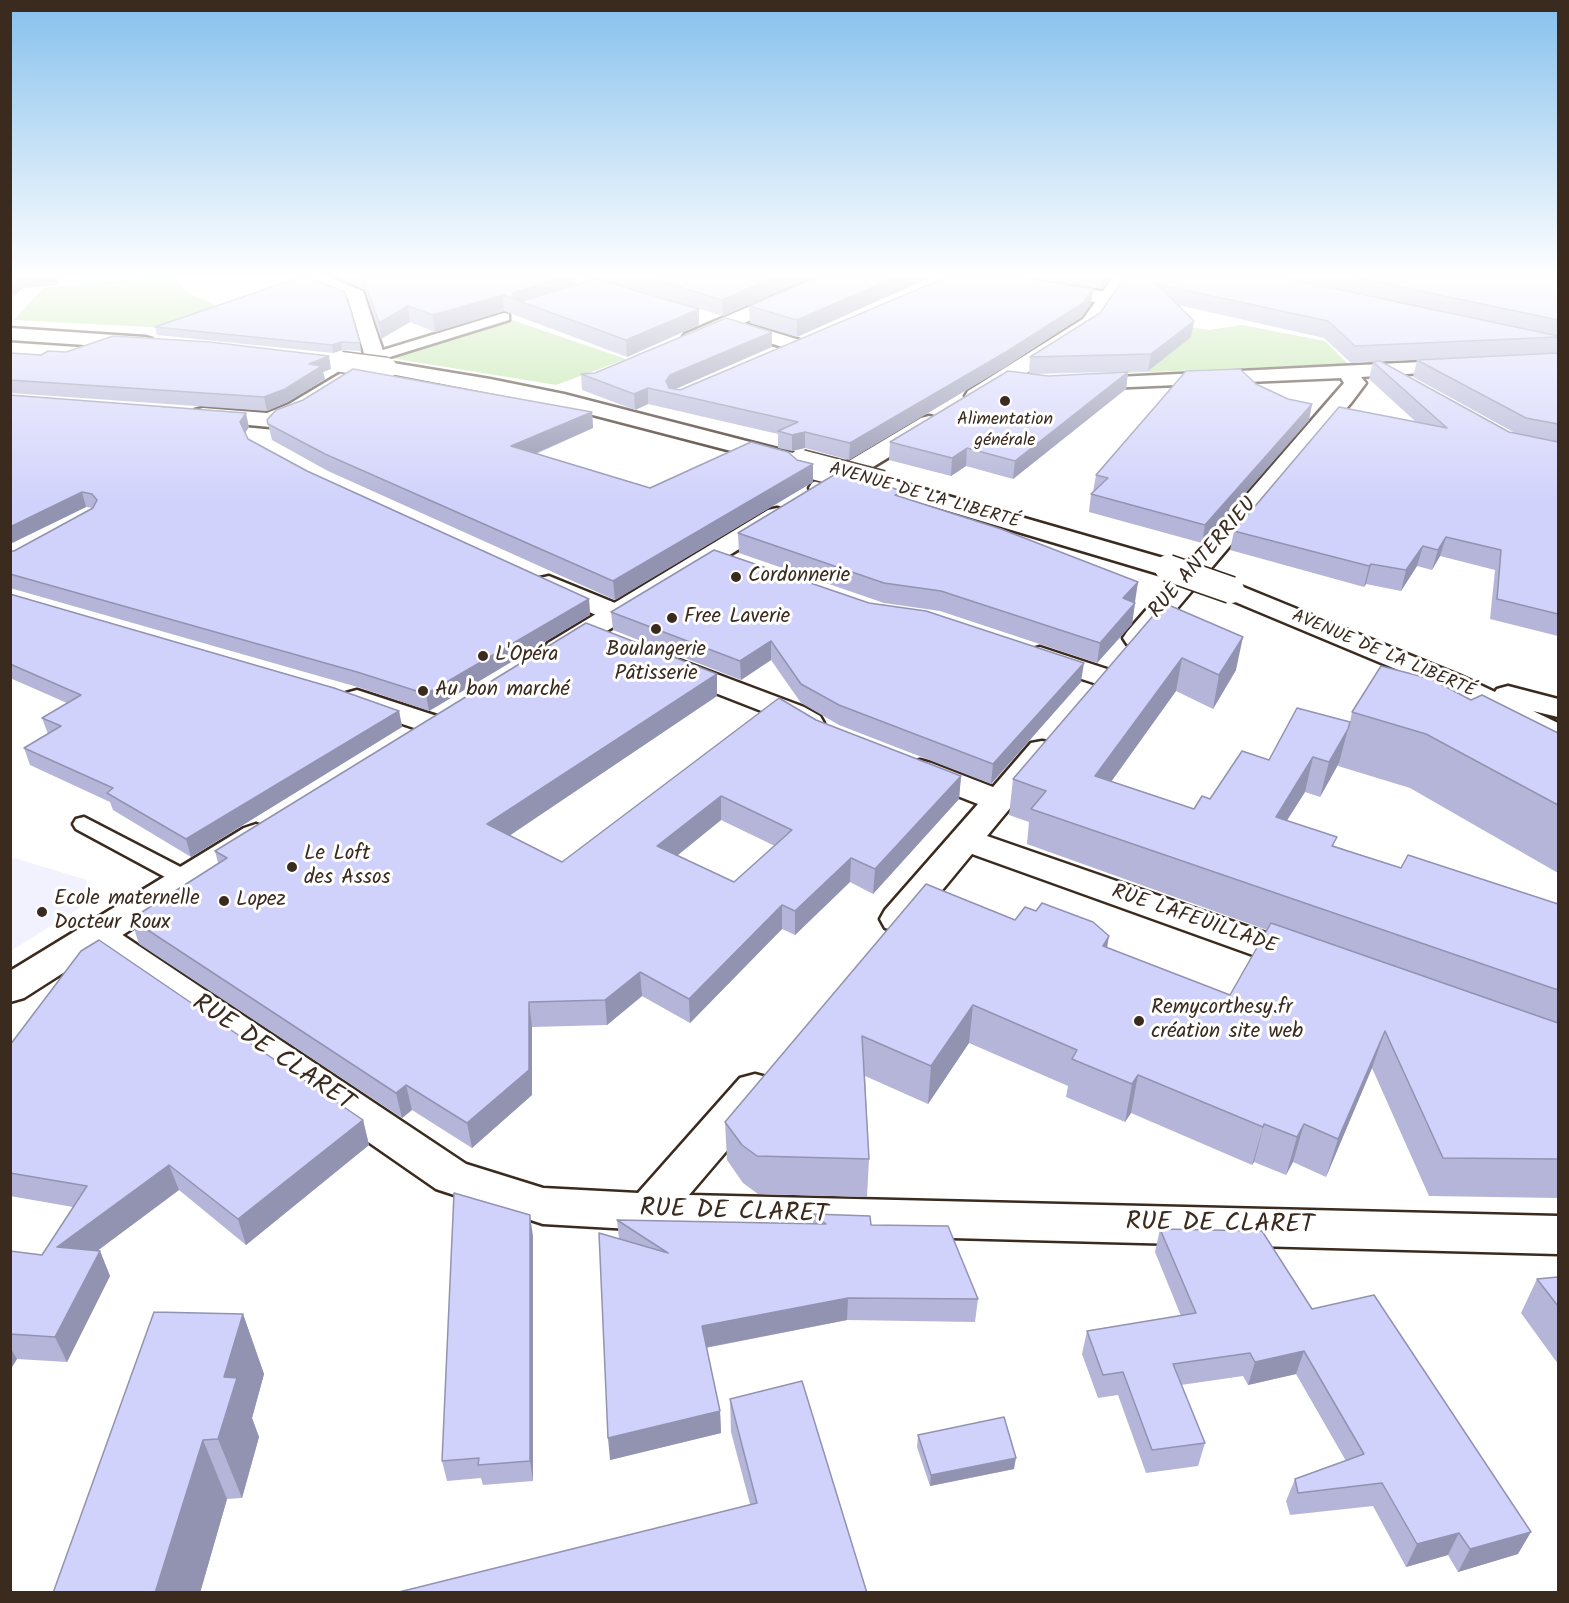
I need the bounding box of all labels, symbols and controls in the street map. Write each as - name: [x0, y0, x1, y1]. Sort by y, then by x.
- marker: Alimentation générale: [998, 394, 1012, 408]
- place label: Alimentation générale: [957, 410, 1053, 452]
- street label: AVENUE DE LA LIBERTÉ: [826, 459, 1022, 535]
- street label: RUE ANTERRIEU: [1145, 493, 1263, 625]
- place label: Cordonnerie: [748, 564, 850, 590]
- marker: Cordonnerie: [729, 570, 743, 584]
- place label: Free Laverie: [684, 605, 790, 631]
- street label: AVENUE DE LA LIBERTÉ: [1288, 607, 1478, 703]
- marker: Free Laverie: [665, 611, 679, 625]
- marker: Boulangerie Pâtisserie: [649, 622, 663, 636]
- place label: Boulangerie Pâtisserie: [606, 638, 706, 688]
- place label: L'Opéra: [495, 643, 558, 669]
- marker: L'Opéra: [476, 649, 490, 663]
- place label: Au bon marché: [435, 678, 570, 704]
- marker: Au bon marché: [416, 684, 430, 698]
- place label: Le Loft des Assos: [304, 842, 390, 892]
- marker: Le Loft des Assos: [285, 860, 299, 874]
- street label: RUE LAFEUILLADE: [1108, 881, 1280, 961]
- place label: Ecole maternelle Docteur Roux: [54, 887, 200, 937]
- place label: Lopez: [236, 888, 286, 914]
- marker: Lopez: [217, 894, 231, 908]
- marker: Ecole maternelle Docteur Roux: [35, 905, 49, 919]
- street label: RUE DE CLARET: [185, 989, 359, 1121]
- place label: Remycorthesy.fr création site web: [1151, 996, 1303, 1046]
- marker: Remycorthesy.fr création site web: [1132, 1014, 1146, 1028]
- street label: RUE DE CLARET: [639, 1195, 829, 1233]
- street label: RUE DE CLARET: [1125, 1209, 1315, 1243]

